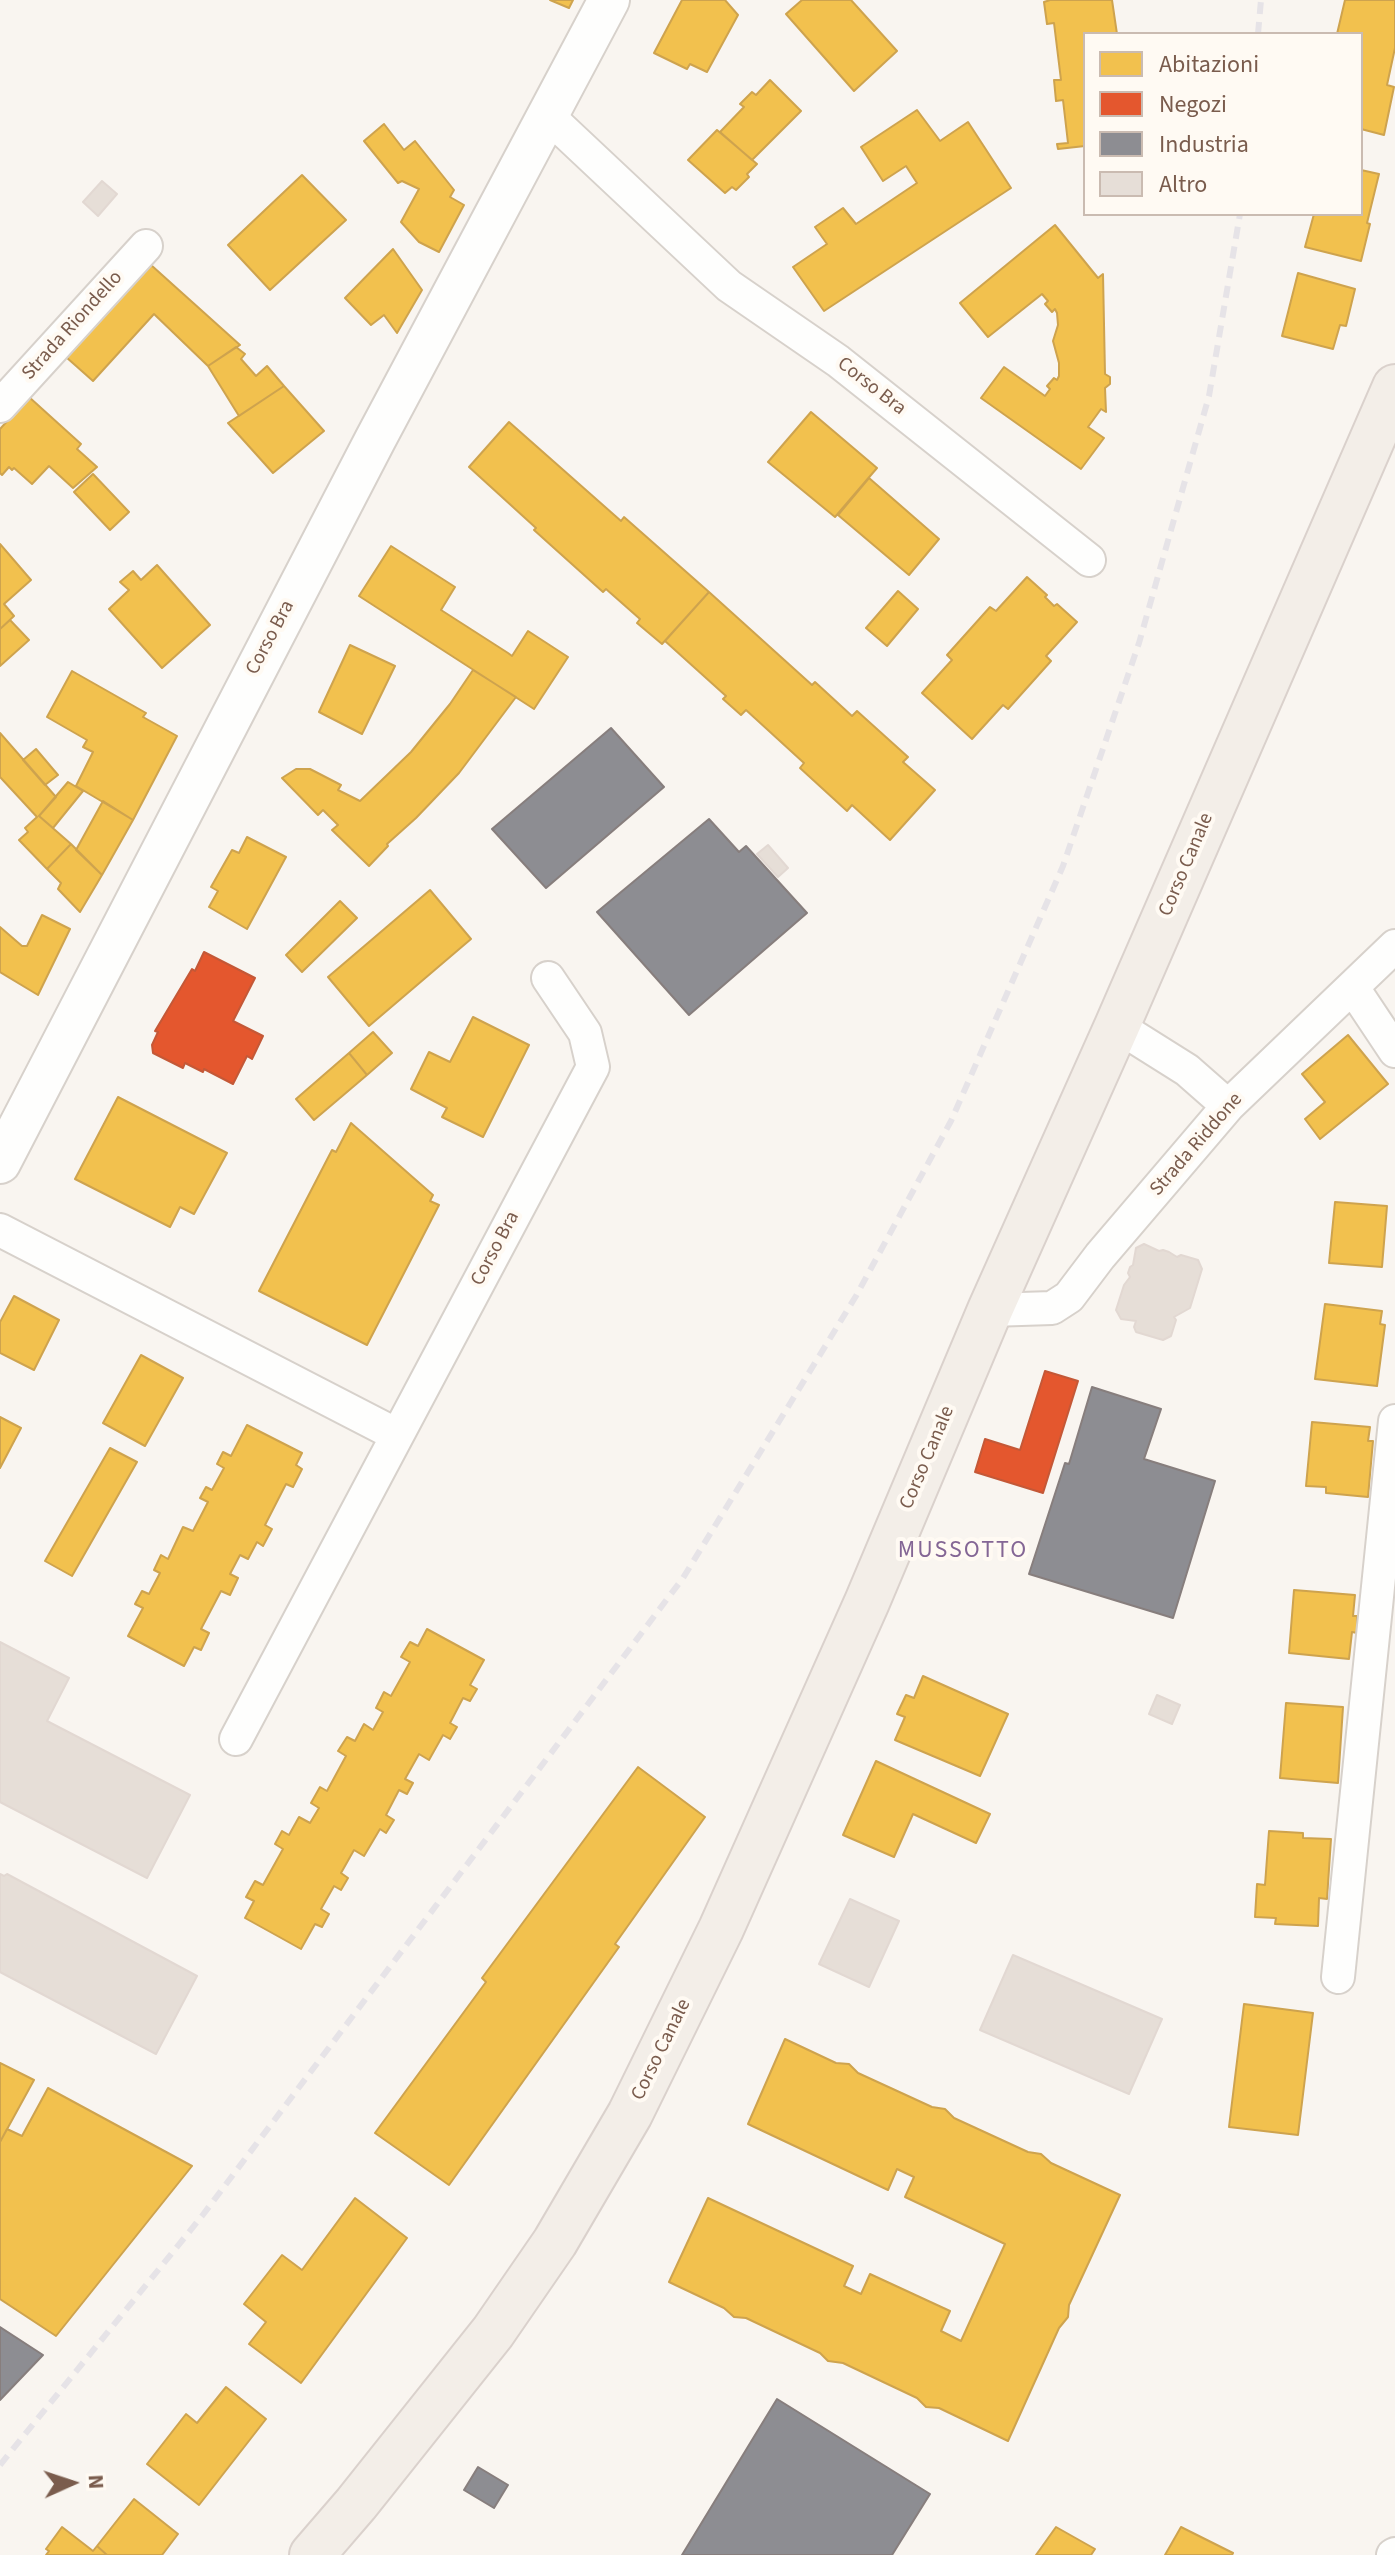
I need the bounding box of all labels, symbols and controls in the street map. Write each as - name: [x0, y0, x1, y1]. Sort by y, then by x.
- legend: [1083, 32, 1363, 216]
- text: Abitazioni: [1159, 47, 1259, 82]
- text: Negozi: [1159, 87, 1227, 122]
- text: Industria: [1159, 127, 1249, 162]
- text: Altro: [1159, 167, 1207, 202]
- street label: Strada Riondello: [18, 266, 128, 386]
- street label: Corso Bra: [832, 353, 910, 421]
- street label: Corso Bra: [241, 597, 301, 679]
- street label: Corso Canale: [1154, 810, 1220, 920]
- street label: Strada Riddone: [1146, 1088, 1248, 1202]
- street label: Corso Bra: [466, 1208, 526, 1290]
- street label: Corso Canale: [895, 1403, 961, 1513]
- district label: MUSSOTTO: [898, 1538, 1028, 1566]
- street label: Corso Canale: [627, 1995, 697, 2105]
- north arrow: [32, 2443, 112, 2523]
- text: N: [80, 2474, 112, 2490]

